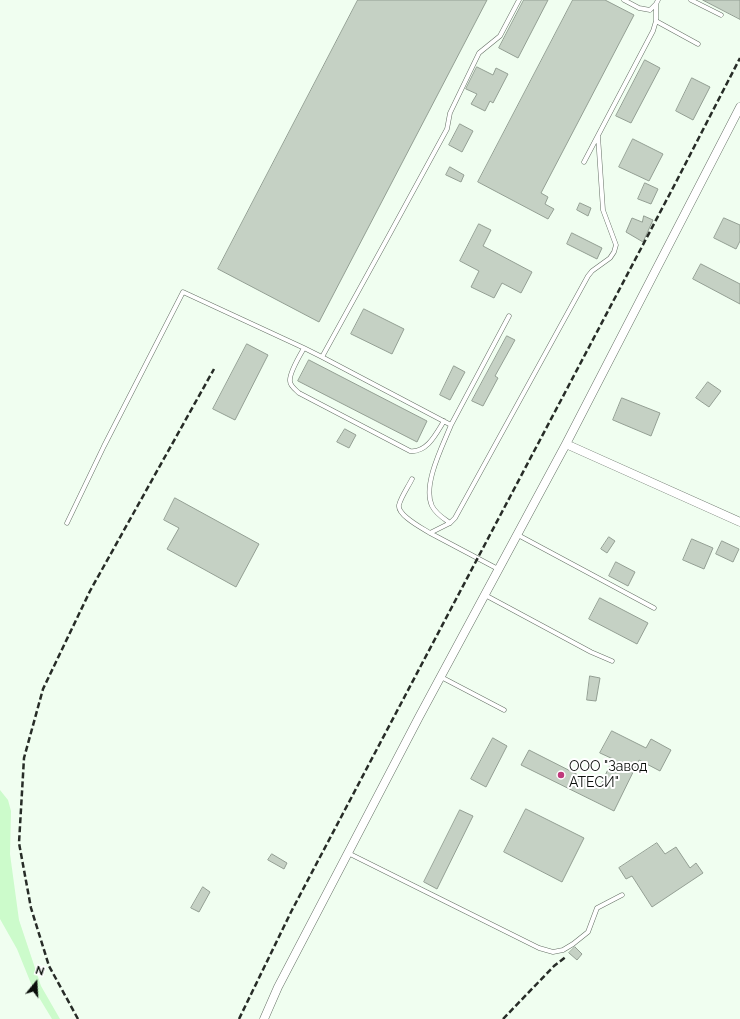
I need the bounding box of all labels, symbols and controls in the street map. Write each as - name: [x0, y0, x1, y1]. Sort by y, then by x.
- place label: ООО "Завод АТЕСИ": [569, 759, 647, 792]
- marker: ООО "Завод АТЕСИ": [556, 770, 566, 780]
- north arrow: [16, 963, 56, 1003]
- text: N: [34, 964, 46, 979]

